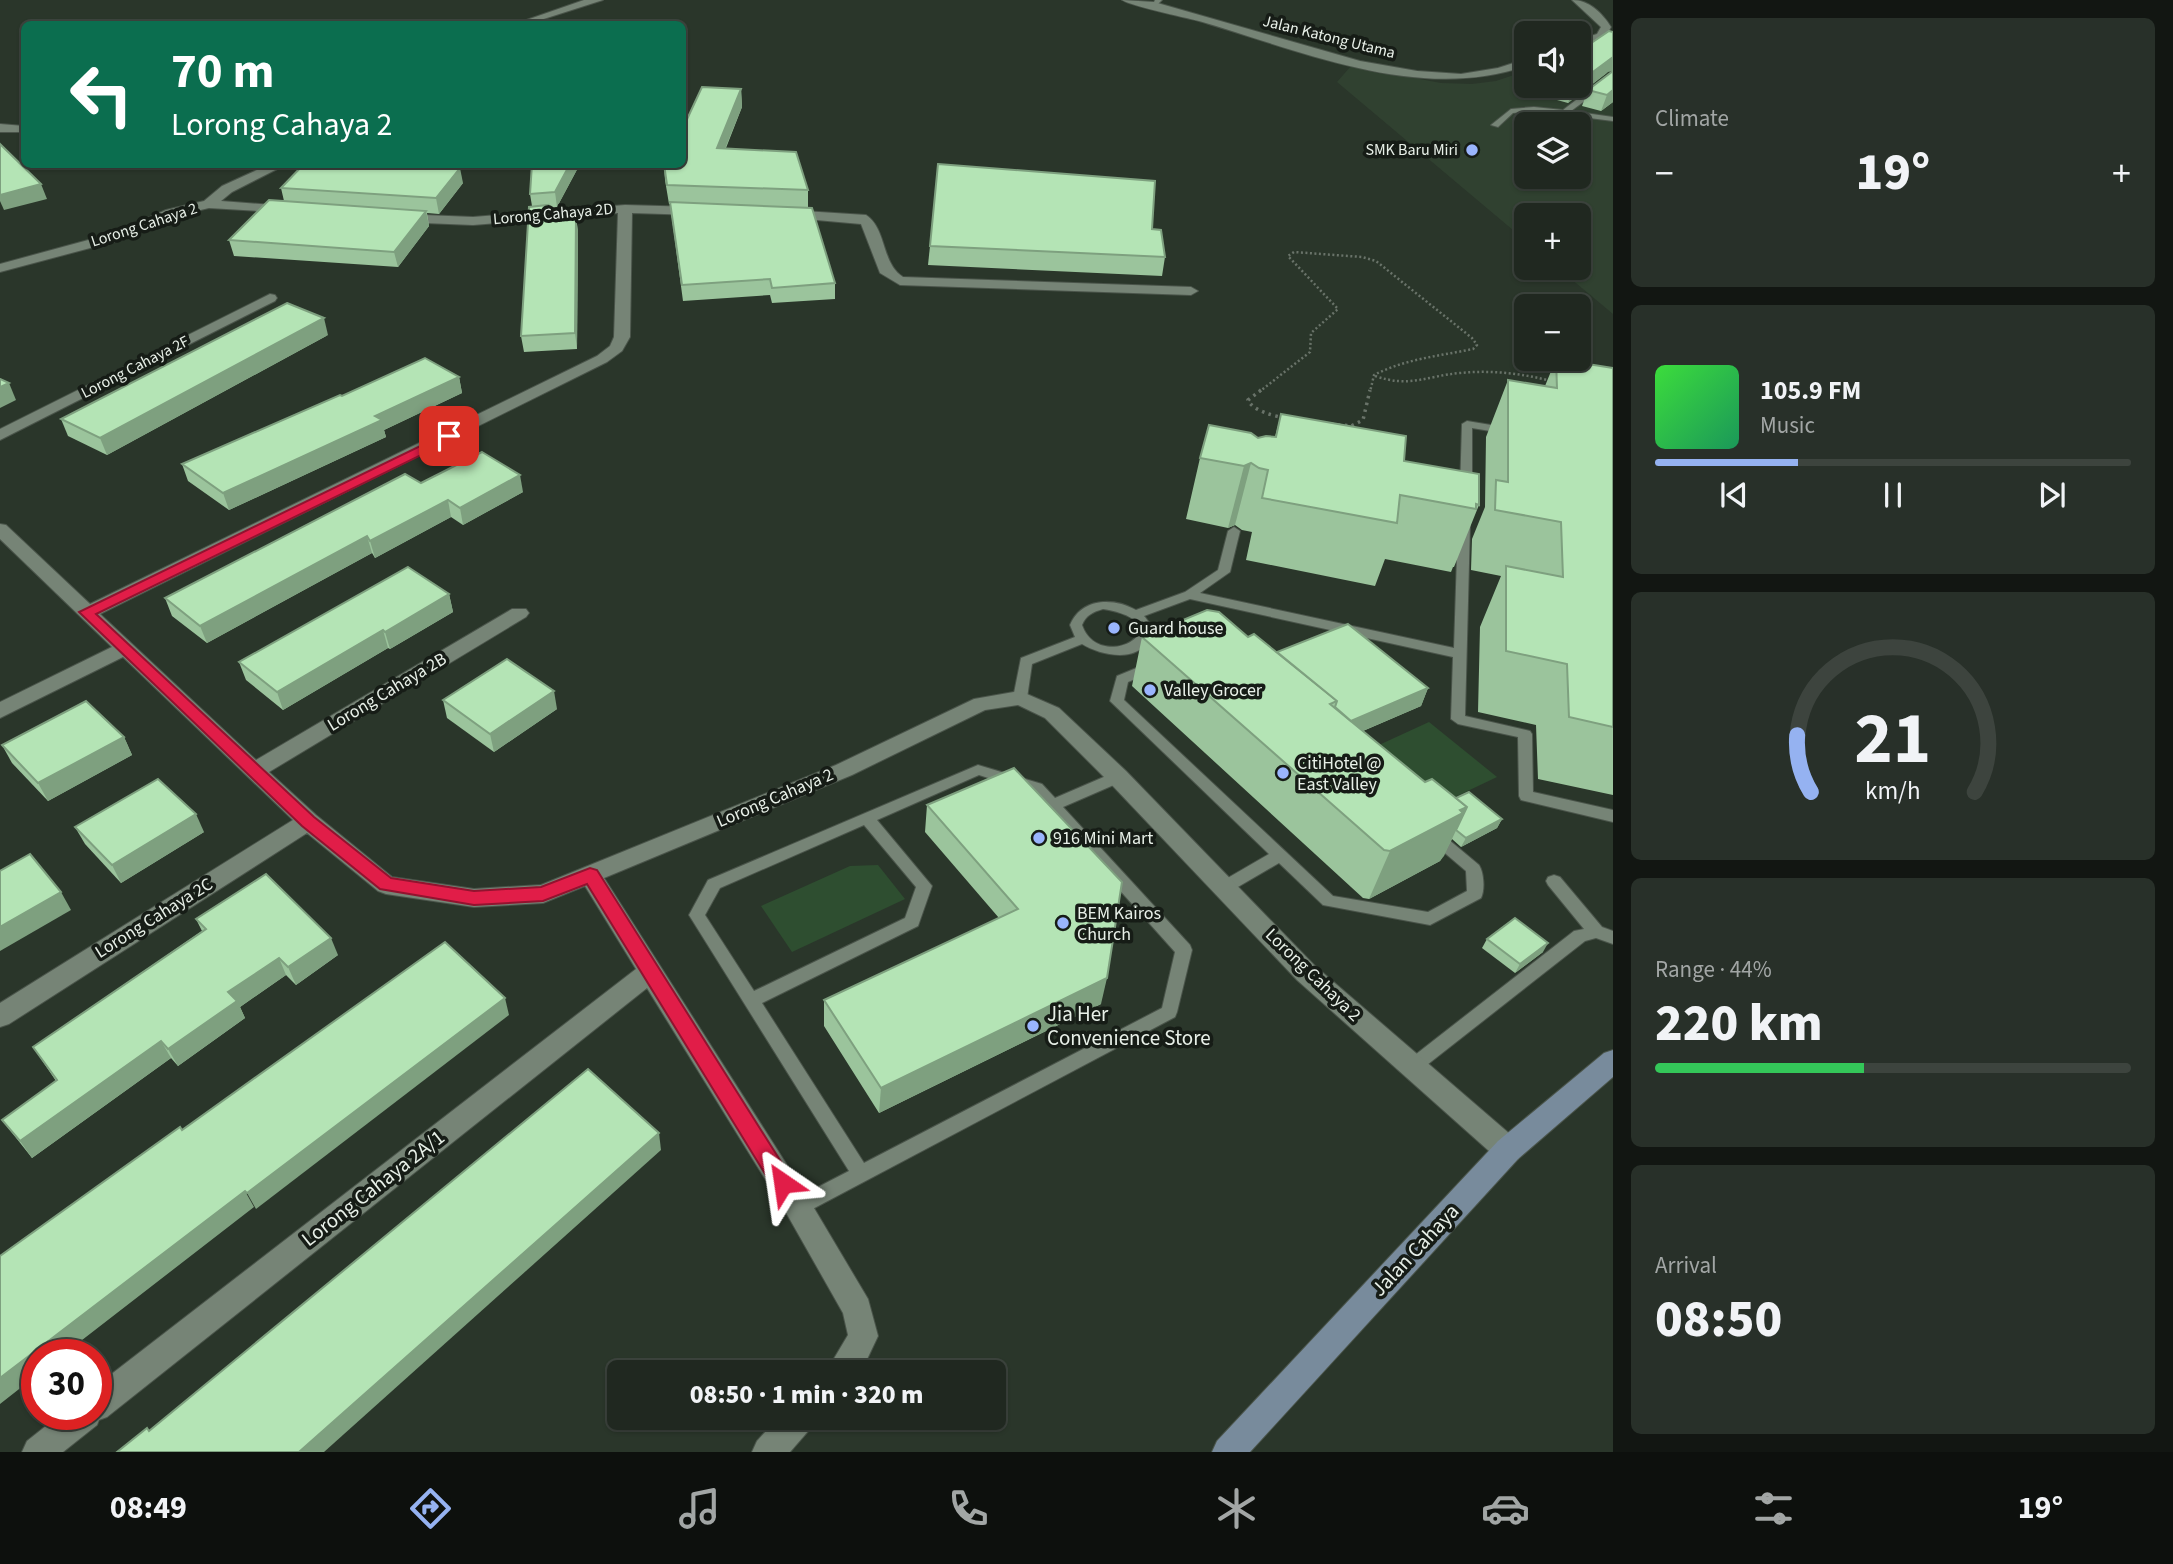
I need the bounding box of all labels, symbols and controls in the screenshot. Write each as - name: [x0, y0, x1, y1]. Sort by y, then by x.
- street label: Jalan Katong Utama: [1261, 10, 1397, 64]
- map controls: [1514, 21, 1591, 371]
- button: sound: [1514, 21, 1591, 98]
- text: 70 m: [171, 37, 275, 107]
- icon: left: [56, 49, 147, 140]
- text: Lorong Cahaya 2: [171, 102, 392, 148]
- text: Climate: [1655, 102, 1729, 135]
- button: layers: [1514, 112, 1591, 189]
- text: 19°: [1856, 136, 1930, 210]
- place label: SMK Baru Miri: [1365, 139, 1458, 161]
- marker: SMK Baru Miri: [1464, 142, 1480, 158]
- text: −: [1655, 147, 1674, 201]
- text: +: [2112, 147, 2131, 201]
- street label: Lorong Cahaya 2: [88, 197, 200, 253]
- street label: Lorong Cahaya 2D: [492, 198, 614, 230]
- button: +: [1514, 203, 1591, 280]
- button: −: [1514, 294, 1591, 371]
- street label: Lorong Cahaya 2F: [77, 330, 193, 404]
- text: 105.9 FM: [1760, 372, 1861, 409]
- pin: [419, 406, 479, 466]
- text: Music: [1760, 409, 1815, 442]
- icon: arrive: [430, 417, 468, 455]
- icon: previous: [1715, 476, 1753, 514]
- icon: pause: [1874, 476, 1912, 514]
- icon: next: [2033, 476, 2071, 514]
- place label: Guard house: [1128, 616, 1224, 641]
- marker: Guard house: [1106, 620, 1122, 636]
- street label: Lorong Cahaya 2B: [323, 646, 451, 738]
- place label: Valley Grocer: [1164, 678, 1263, 703]
- marker: Valley Grocer: [1142, 682, 1158, 698]
- text: 21: [1855, 687, 1931, 791]
- place label: CitiHotel @ East Valley: [1297, 751, 1382, 797]
- street label: Lorong Cahaya 2: [713, 762, 837, 834]
- marker: CitiHotel @ East Valley: [1275, 765, 1291, 781]
- text: km/h: [1865, 773, 1921, 809]
- place label: 916 Mini Mart: [1053, 826, 1153, 851]
- marker: 916 Mini Mart: [1031, 830, 1047, 846]
- street label: Lorong Cahaya 2C: [90, 872, 218, 964]
- place label: BEM Kairos Church: [1077, 901, 1161, 947]
- marker: BEM Kairos Church: [1055, 915, 1071, 931]
- street label: Lorong Cahaya 2: [1260, 923, 1367, 1027]
- text: Range · 44%: [1655, 953, 1772, 986]
- text: 220 km: [1655, 987, 1823, 1061]
- place label: Jia Her Convenience Store: [1047, 999, 1211, 1053]
- marker: Jia Her Convenience Store: [1025, 1018, 1041, 1034]
- street label: Lorong Cahaya 2A/1: [295, 1122, 451, 1254]
- position arrow: [746, 1146, 820, 1220]
- street label: Jalan Cahaya: [1364, 1197, 1466, 1303]
- text: Arrival: [1655, 1249, 1717, 1282]
- text: 08:50: [1655, 1283, 1782, 1357]
- speed limit sign: 30: [21, 1339, 112, 1430]
- text: 08:50 · 1 min · 320 m: [690, 1376, 923, 1413]
- icon: directions: [406, 1484, 455, 1533]
- icon: music: [675, 1484, 724, 1533]
- icon: phone: [944, 1484, 993, 1533]
- icon: climate: [1212, 1484, 1261, 1533]
- icon: car: [1481, 1484, 1530, 1533]
- icon: filters: [1749, 1484, 1798, 1533]
- text: 08:49: [110, 1485, 187, 1531]
- text: 19°: [2018, 1485, 2063, 1531]

